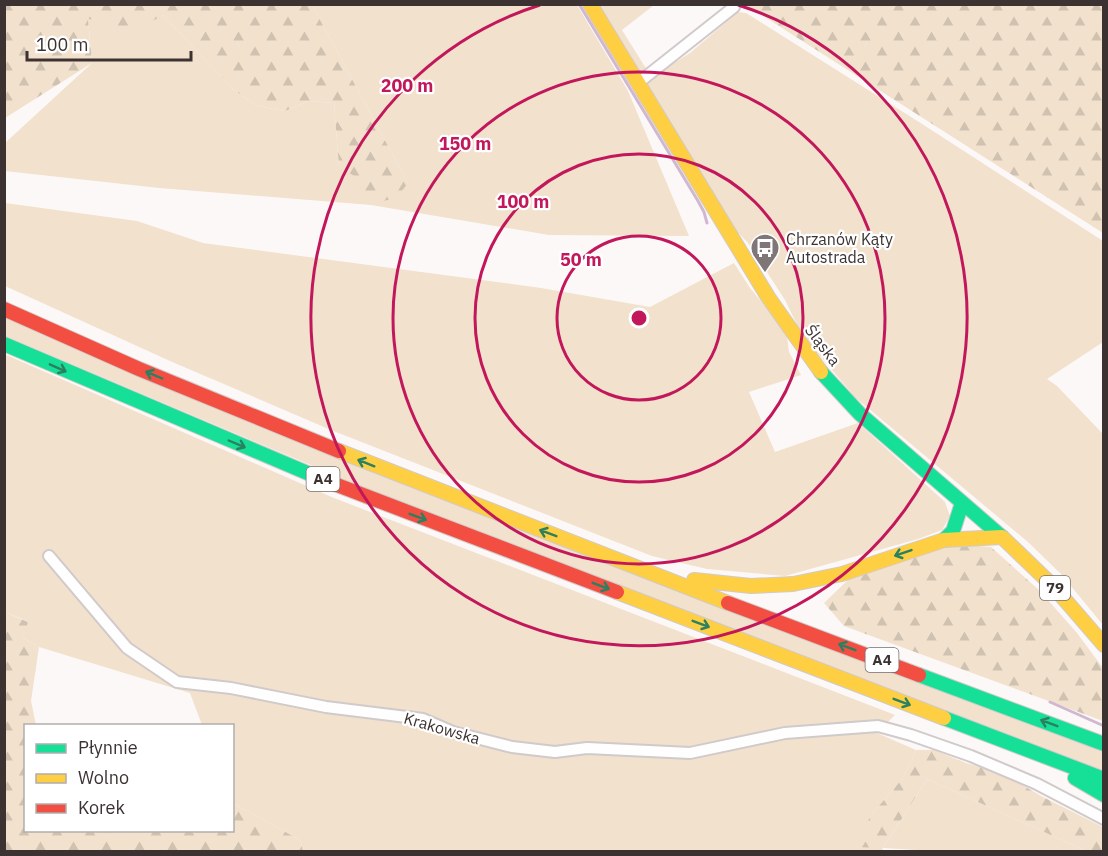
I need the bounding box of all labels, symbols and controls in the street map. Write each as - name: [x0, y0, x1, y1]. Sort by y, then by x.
- scale bar: [27, 24, 190, 62]
- text: 100 m: [36, 33, 88, 56]
- text: 200 m: [381, 74, 433, 97]
- text: 150 m: [439, 132, 491, 155]
- text: 100 m: [497, 190, 549, 213]
- place label: Chrzanów Kąty Autostrada: [786, 229, 893, 267]
- bus stop icon: Chrzanów Kąty Autostrada: [749, 232, 781, 274]
- text: 50 m: [560, 248, 602, 271]
- centre of rings: [629, 308, 649, 328]
- street label: Śląska: [801, 320, 846, 370]
- one-way arrow: [48, 363, 67, 374]
- one-way arrow: [145, 369, 163, 381]
- one-way arrow: [228, 439, 246, 450]
- one-way arrow: [357, 457, 376, 468]
- road number: A4: [306, 467, 340, 491]
- one-way arrow: [409, 512, 427, 523]
- one-way arrow: [539, 527, 558, 538]
- one-way arrow: [894, 548, 913, 559]
- road number: 79: [1040, 576, 1070, 600]
- one-way arrow: [591, 581, 609, 592]
- one-way arrow: [691, 620, 709, 631]
- one-way arrow: [838, 640, 857, 651]
- road number: A4: [866, 648, 898, 672]
- one-way arrow: [893, 697, 911, 708]
- street label: Krakowska: [402, 708, 483, 749]
- one-way arrow: [1040, 717, 1059, 728]
- legend: [24, 724, 234, 832]
- text: Płynnie: [78, 736, 138, 759]
- text: Wolno: [78, 766, 129, 789]
- text: Korek: [78, 796, 125, 819]

